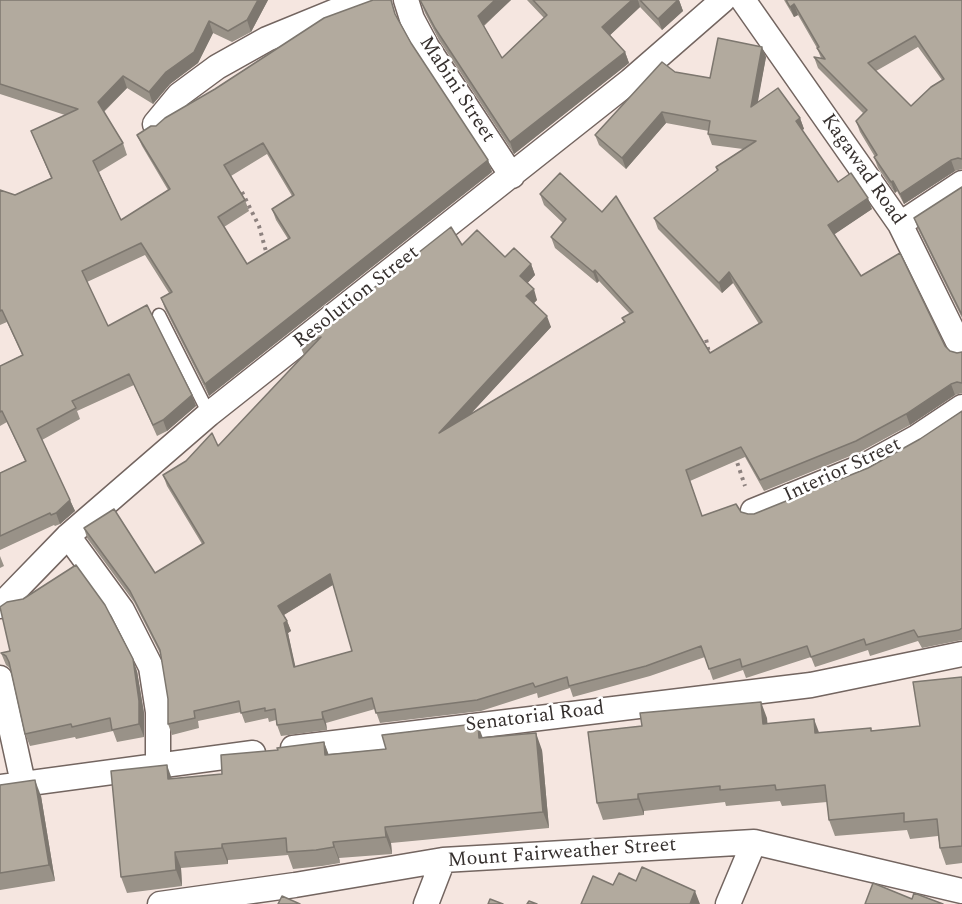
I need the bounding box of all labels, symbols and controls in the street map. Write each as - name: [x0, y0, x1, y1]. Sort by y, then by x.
- street label: Mabini Street: [413, 32, 499, 148]
- street label: Kagawad Road: [815, 110, 909, 230]
- street label: Resolution Street: [289, 242, 425, 354]
- street label: Interior Street: [781, 433, 905, 509]
- street label: Senatorial Road: [464, 698, 606, 738]
- street label: Mount Fairweather Street: [447, 834, 677, 874]

